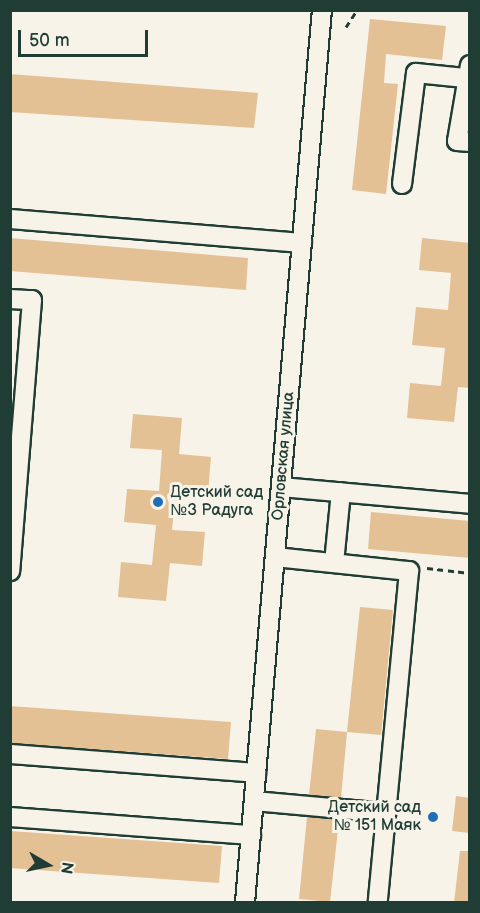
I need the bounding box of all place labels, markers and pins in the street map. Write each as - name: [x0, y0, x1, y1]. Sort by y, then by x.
- place label: Детский сад №3 Радуга: [170, 483, 263, 521]
- marker: Детский сад №3 Радуга: [151, 495, 165, 509]
- place label: Детский сад № 151 Маяк: [328, 798, 421, 836]
- marker: Детский сад № 151 Маяк: [426, 810, 440, 824]

